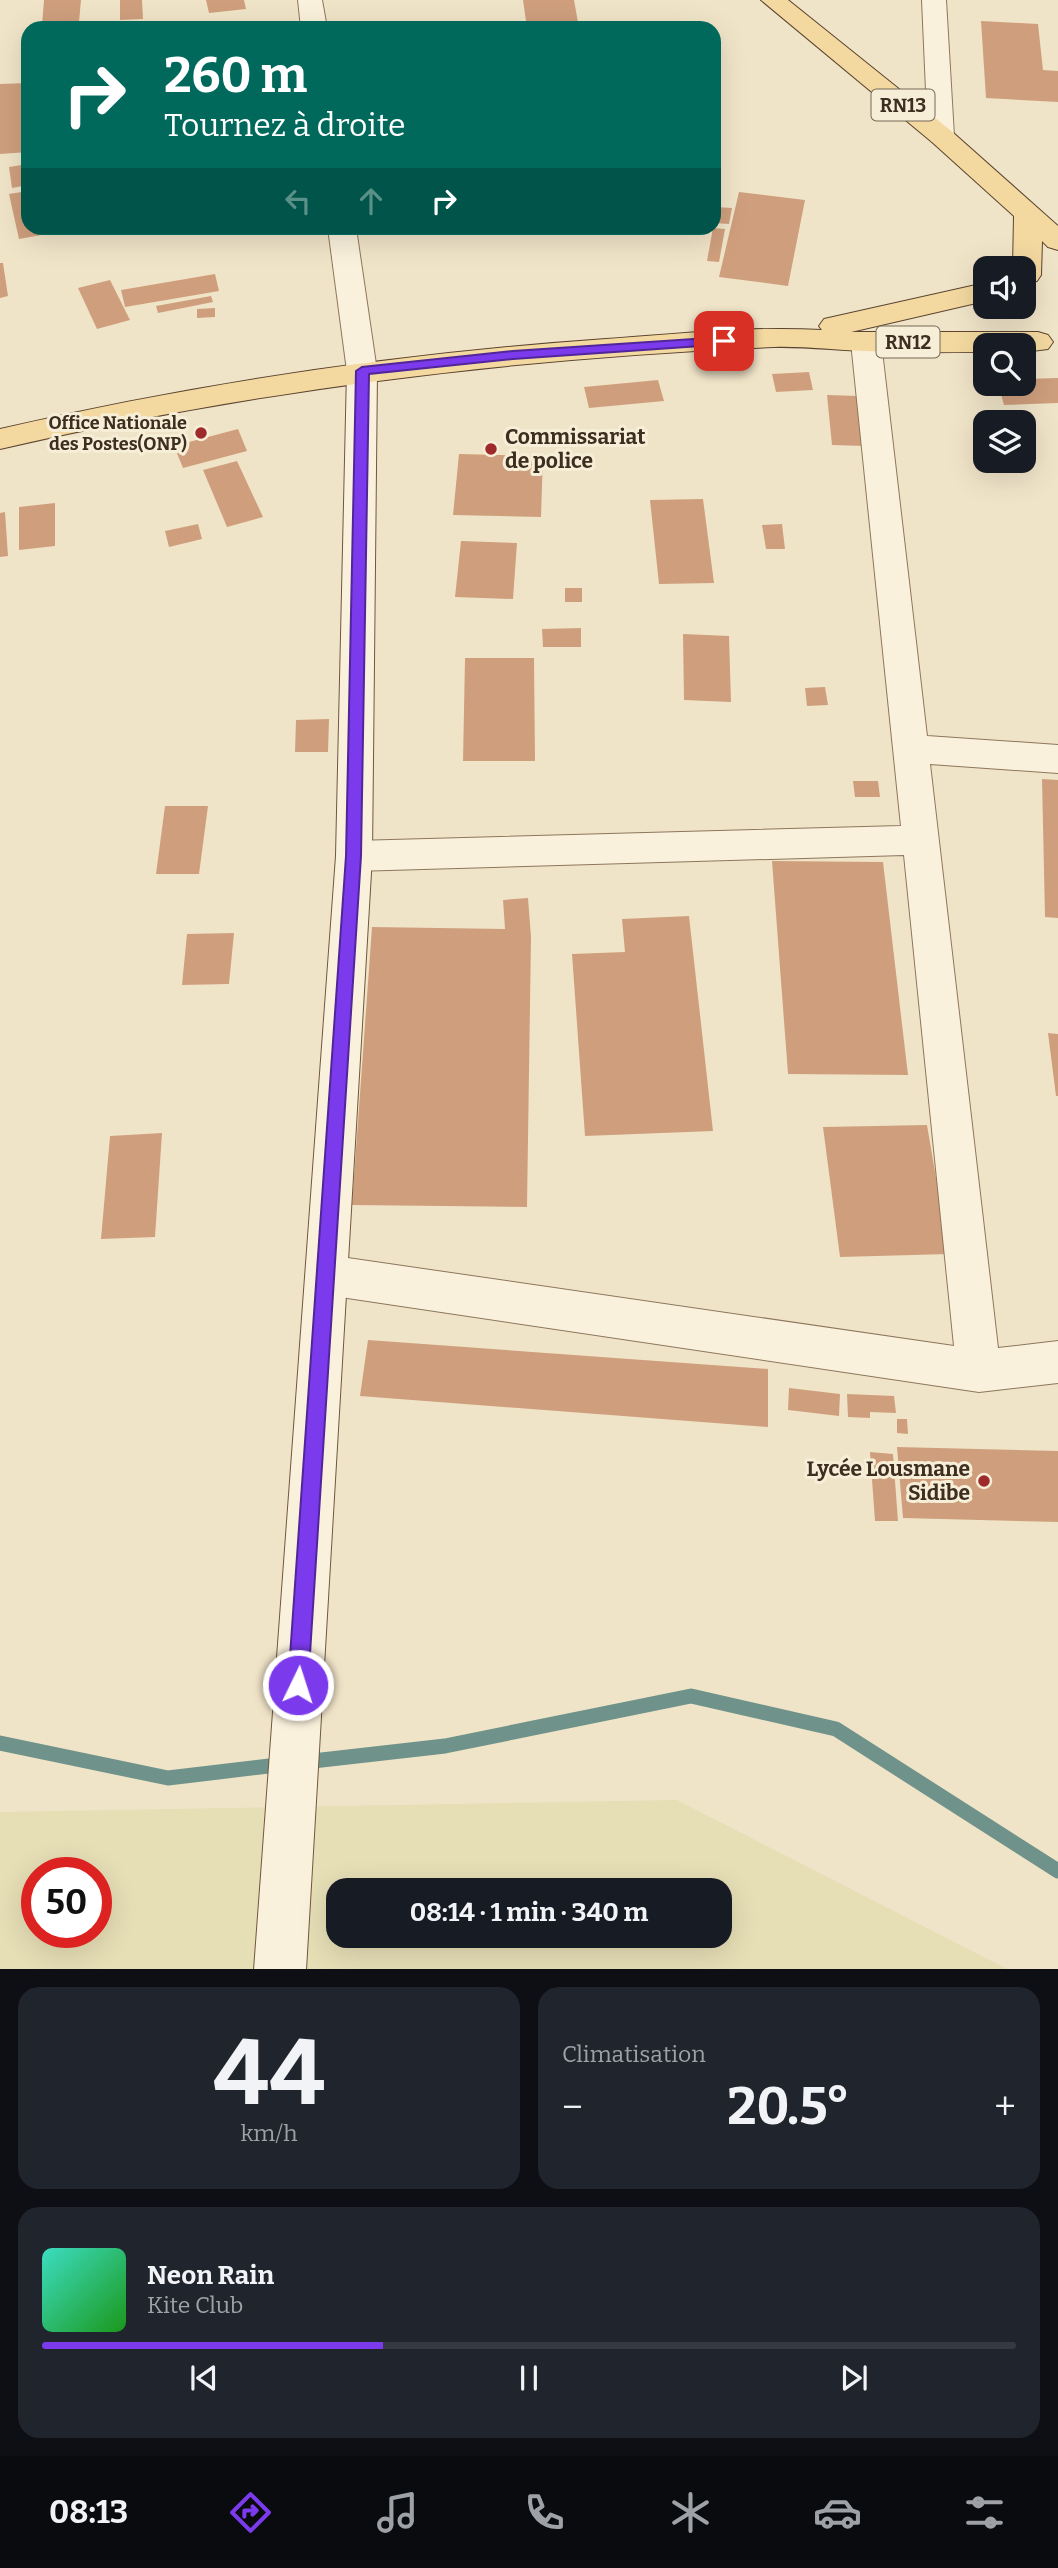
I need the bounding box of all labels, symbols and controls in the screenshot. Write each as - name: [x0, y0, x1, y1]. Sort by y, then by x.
- text: 260 m: [164, 46, 307, 105]
- icon: right: [49, 49, 140, 140]
- road number: RN13: [872, 90, 934, 120]
- text: Tournez à droite: [164, 106, 406, 144]
- icon: left: [279, 182, 317, 220]
- icon: ahead: [352, 182, 390, 220]
- icon: right: [425, 182, 463, 220]
- map controls: [973, 256, 1036, 473]
- button: sound: [973, 256, 1036, 319]
- pin: [694, 311, 754, 371]
- icon: arrive: [705, 322, 743, 360]
- road number: RN12: [876, 326, 940, 358]
- button: search: [973, 333, 1036, 396]
- button: layers: [973, 410, 1036, 473]
- place label: Office Nationale des Postes(ONP): [48, 412, 187, 455]
- place label: Commissariat de police: [505, 424, 646, 474]
- marker: Office Nationale des Postes(ONP): [193, 425, 209, 441]
- marker: Commissariat de police: [483, 441, 499, 457]
- place label: Lycée Lousmane Sidibe: [806, 1456, 970, 1506]
- marker: Lycée Lousmane Sidibe: [976, 1473, 992, 1489]
- position arrow: [261, 1648, 335, 1722]
- speed limit sign: 50: [21, 1857, 112, 1948]
- text: 08:14 · 1 min · 340 m: [410, 1897, 648, 1928]
- text: 44: [213, 2019, 325, 2128]
- text: Climatisation: [562, 2040, 706, 2068]
- text: 20.5°: [727, 2075, 850, 2138]
- text: −: [562, 2084, 583, 2130]
- text: +: [994, 2084, 1016, 2130]
- text: km/h: [241, 2119, 297, 2147]
- text: Neon Rain: [147, 2260, 274, 2291]
- text: Kite Club: [147, 2291, 243, 2319]
- icon: previous: [185, 2359, 223, 2397]
- icon: pause: [510, 2359, 548, 2397]
- icon: next: [835, 2359, 873, 2397]
- icon: directions: [226, 2488, 275, 2537]
- icon: music: [373, 2488, 422, 2537]
- icon: phone: [520, 2488, 569, 2537]
- icon: climate: [666, 2488, 715, 2537]
- icon: car: [813, 2488, 862, 2537]
- icon: filters: [960, 2488, 1009, 2537]
- text: 08:13: [49, 2493, 128, 2531]

